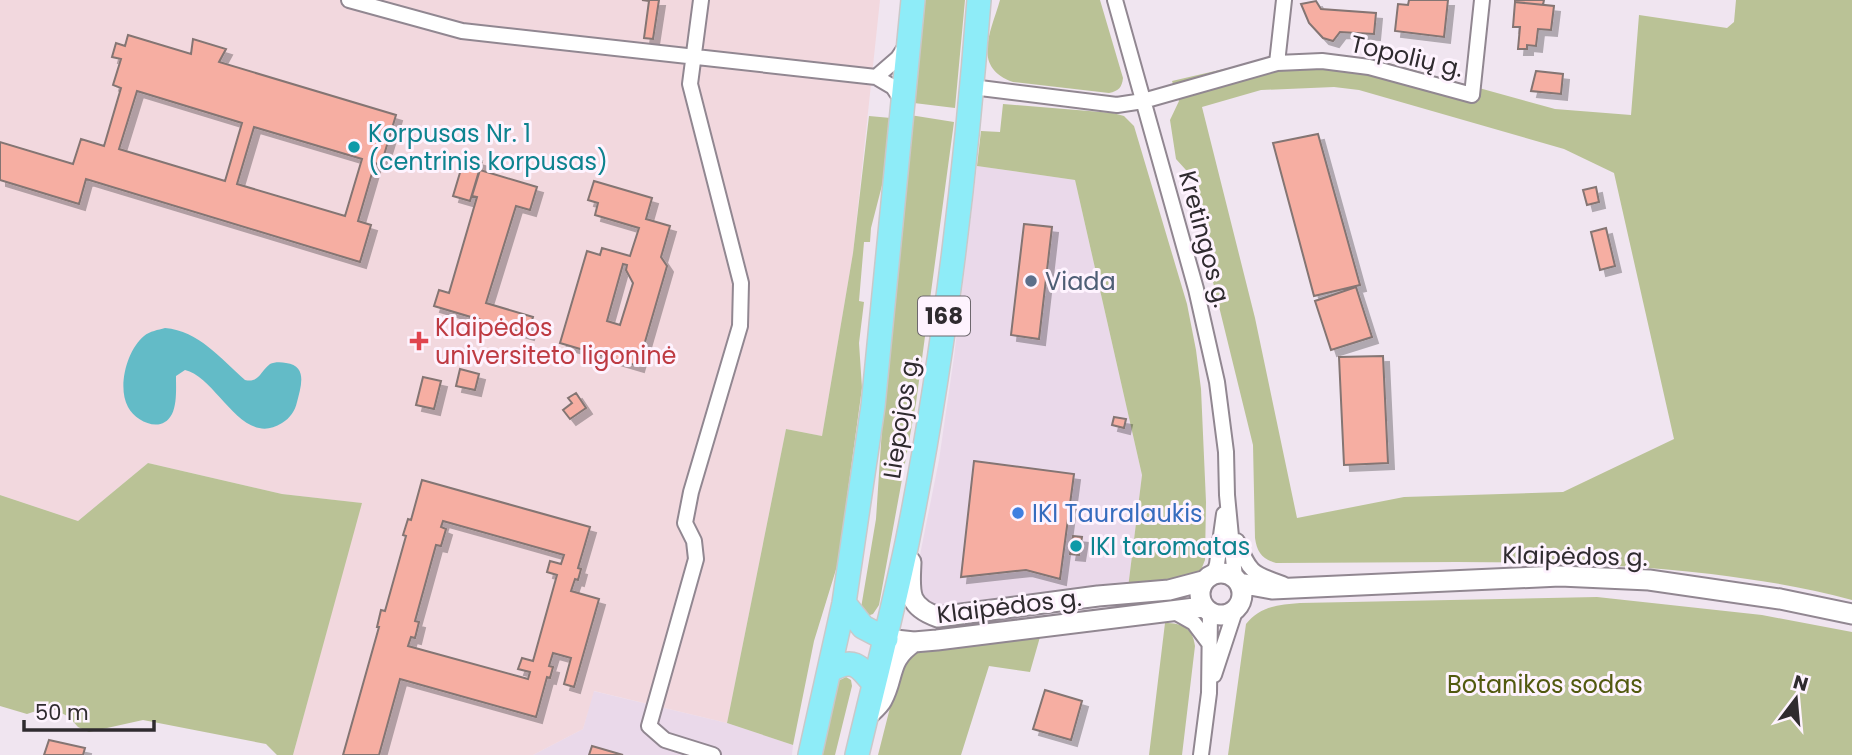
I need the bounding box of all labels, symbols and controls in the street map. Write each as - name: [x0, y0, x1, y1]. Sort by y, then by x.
- street label: Topolių g.: [1347, 27, 1467, 85]
- place label: Korpusas Nr. 1 (centrinis korpusas): [368, 117, 608, 178]
- marker: Korpusas Nr. 1 (centrinis korpusas): [346, 139, 362, 155]
- street label: Kretingos g.: [1171, 167, 1239, 311]
- place label: Viada: [1045, 265, 1116, 298]
- marker: Viada: [1023, 273, 1039, 289]
- road number: 168: [918, 296, 970, 336]
- place label: Klaipėdos universiteto ligoninė: [435, 311, 676, 372]
- marker: Klaipėdos universiteto ligoninė: [409, 331, 429, 351]
- street label: Liepojos g.: [875, 353, 927, 481]
- place label: IKI Tauralaukis: [1032, 497, 1203, 530]
- marker: IKI Tauralaukis: [1010, 505, 1026, 521]
- place label: IKI taromatas: [1090, 530, 1250, 563]
- marker: IKI taromatas: [1068, 538, 1084, 554]
- street label: Klaipėdos g.: [1502, 538, 1648, 574]
- street label: Klaipėdos g.: [935, 581, 1083, 631]
- north arrow: [1761, 664, 1831, 734]
- park label: Botanikos sodas: [1447, 668, 1643, 701]
- text: N: [1790, 668, 1811, 698]
- scale bar: [24, 688, 154, 732]
- text: 50 m: [35, 698, 89, 727]

